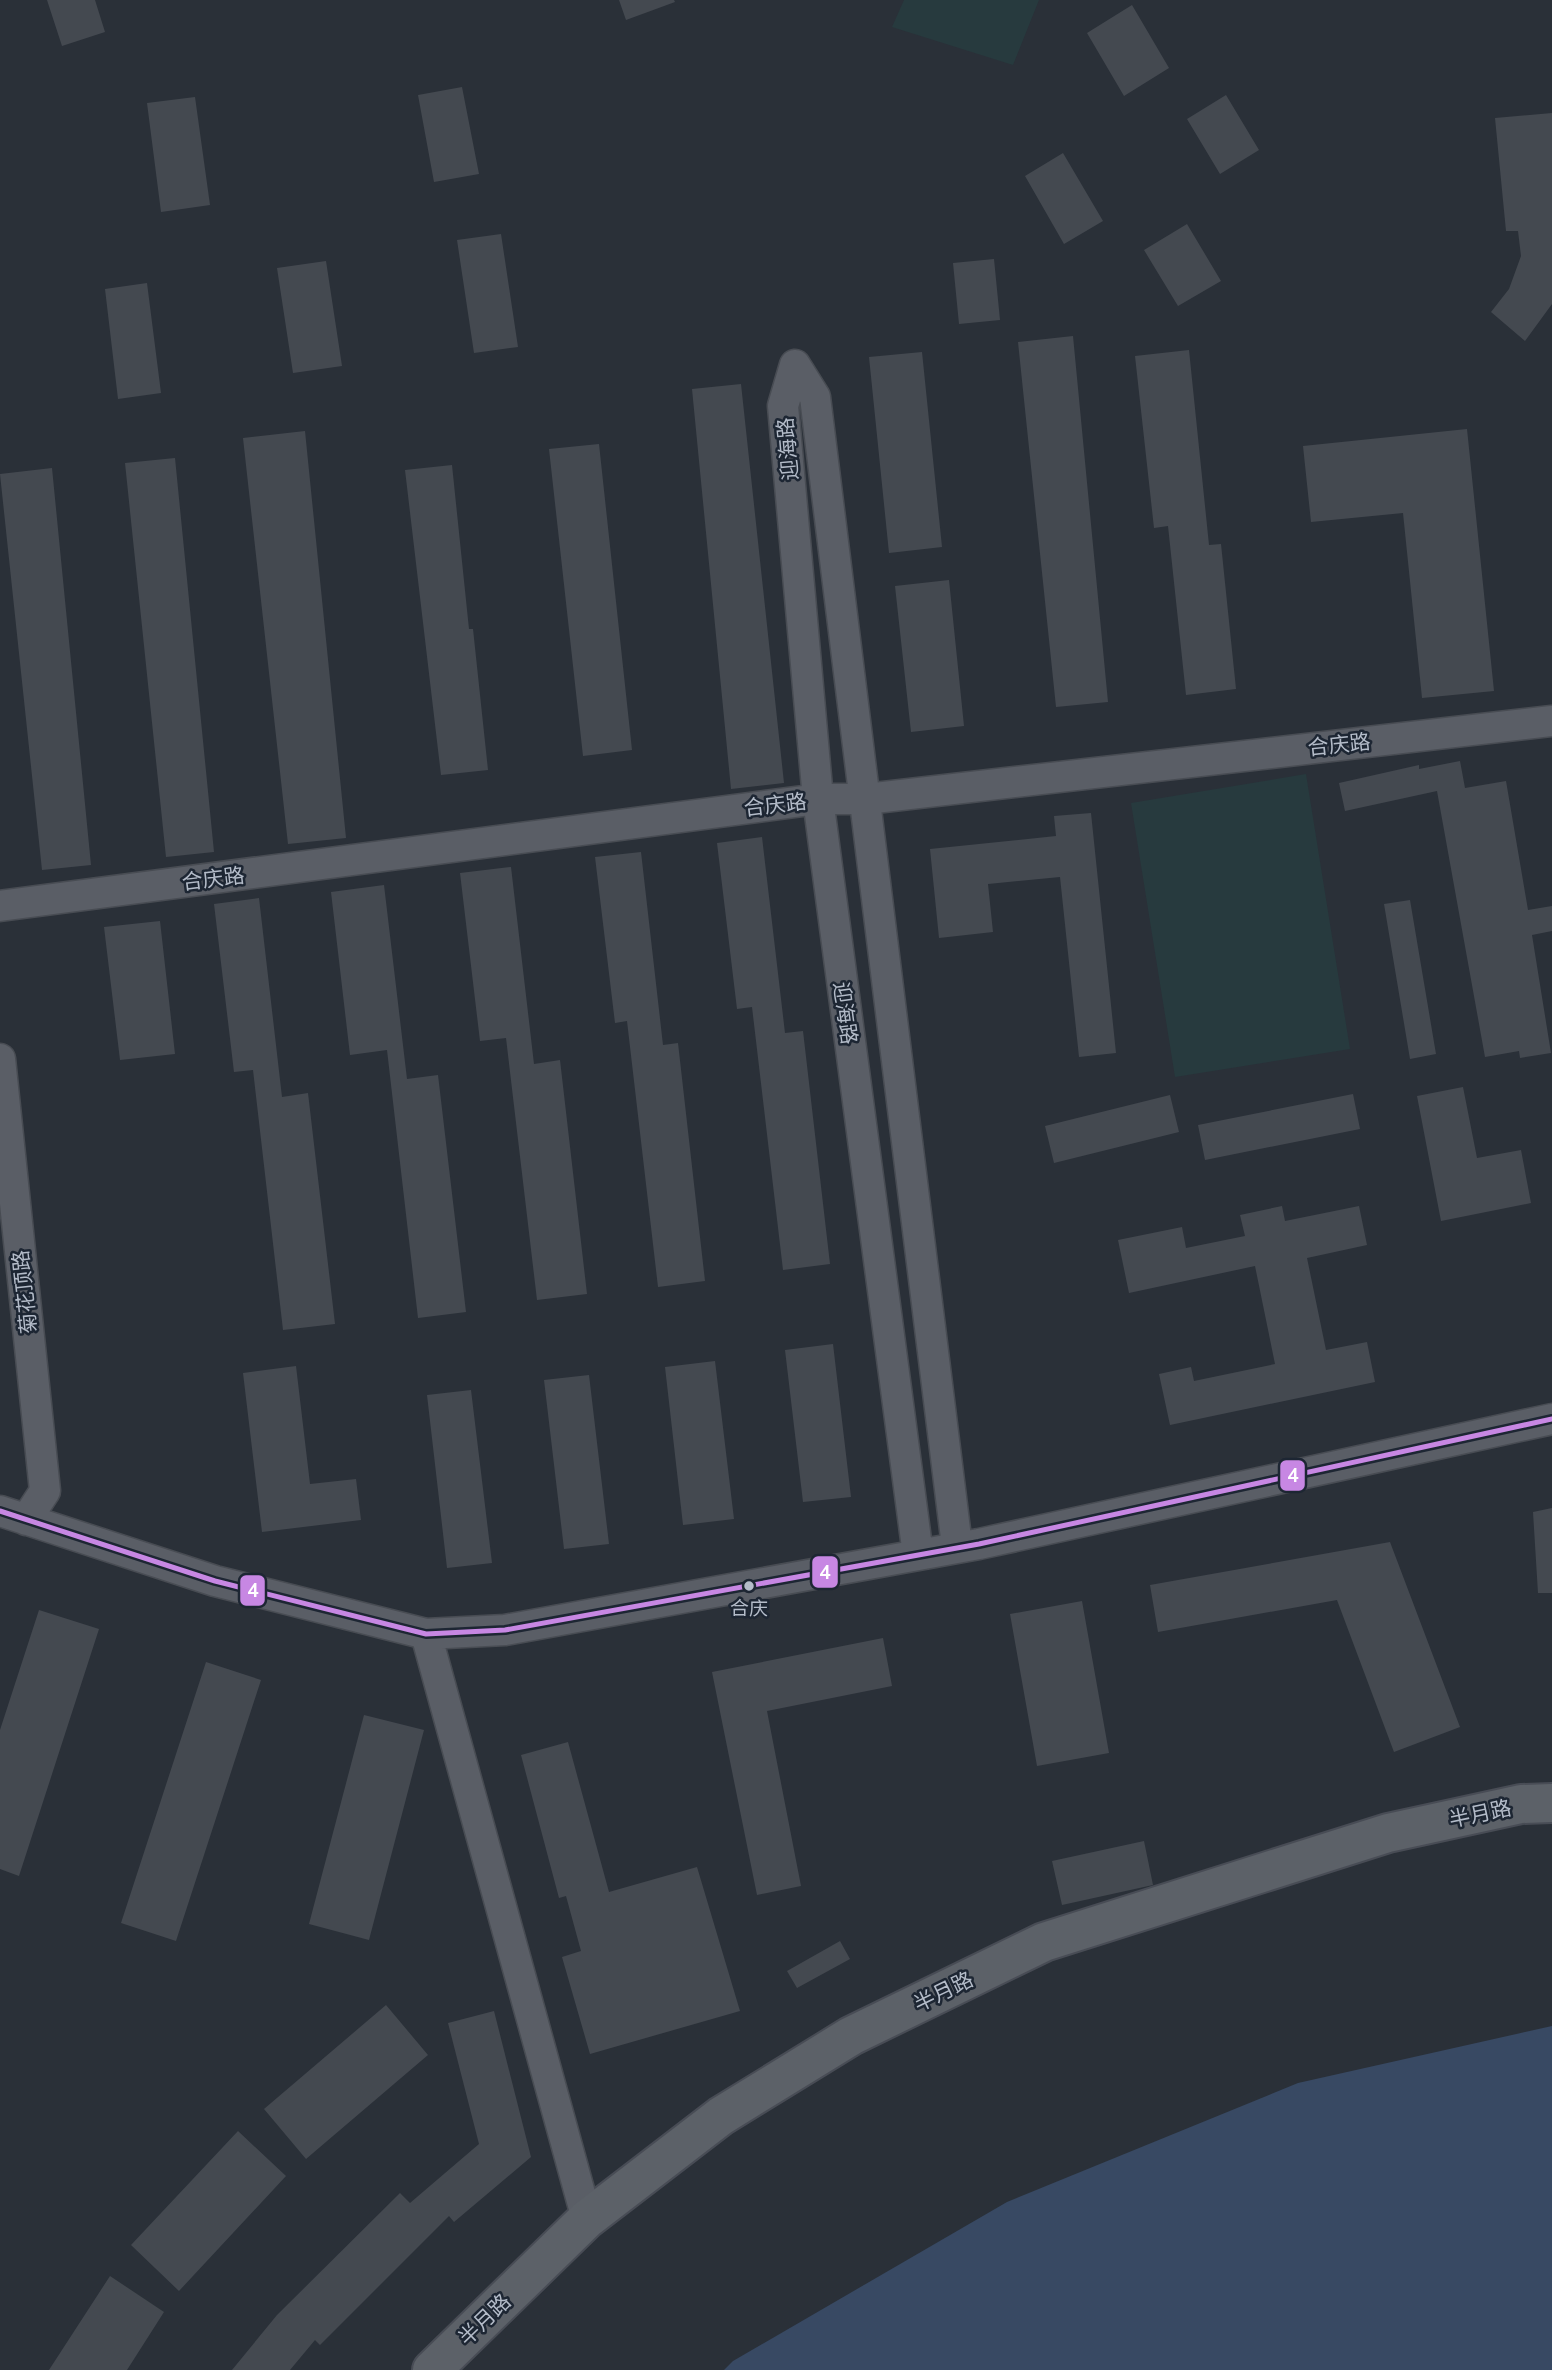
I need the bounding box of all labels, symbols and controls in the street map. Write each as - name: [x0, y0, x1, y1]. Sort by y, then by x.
- street label: 迎海路: [771, 416, 803, 482]
- street label: 合庆路: [1306, 728, 1372, 760]
- street label: 合庆路: [742, 787, 808, 821]
- street label: 合庆路: [180, 861, 246, 895]
- street label: 迎海路: [829, 980, 863, 1046]
- street label: 菊花顶路: [7, 1249, 41, 1335]
- line badge: 4: [1279, 1459, 1306, 1492]
- text: 4: [1287, 1463, 1299, 1487]
- line badge: 4: [811, 1555, 839, 1589]
- text: 4: [819, 1560, 831, 1584]
- line badge: 4: [239, 1574, 266, 1607]
- text: 4: [247, 1578, 259, 1602]
- marker: 合庆: [742, 1579, 756, 1593]
- place label: 合庆: [730, 1596, 768, 1620]
- street label: 半月路: [1446, 1794, 1514, 1832]
- street label: 半月路: [909, 1966, 977, 2016]
- street label: 半月路: [452, 2288, 516, 2350]

